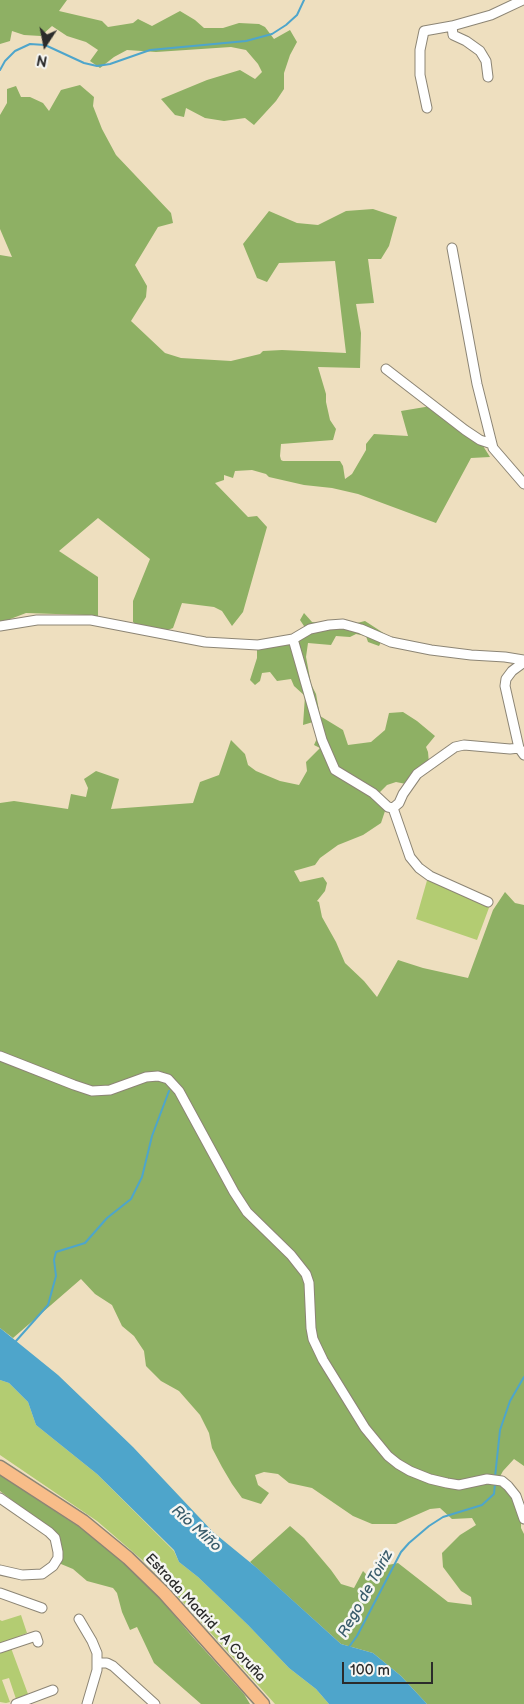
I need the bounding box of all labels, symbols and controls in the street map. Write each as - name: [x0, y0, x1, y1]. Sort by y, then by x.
- north arrow: [20, 20, 70, 70]
- text: N: [35, 51, 49, 70]
- water label: Río Miño: [167, 1502, 225, 1556]
- water label: Rego de Toiriz: [335, 1547, 397, 1641]
- street label: Estrada Madrid - A Coruña: [141, 1551, 269, 1685]
- scale bar: [344, 1652, 435, 1684]
- text: 100 m: [350, 1661, 390, 1680]

